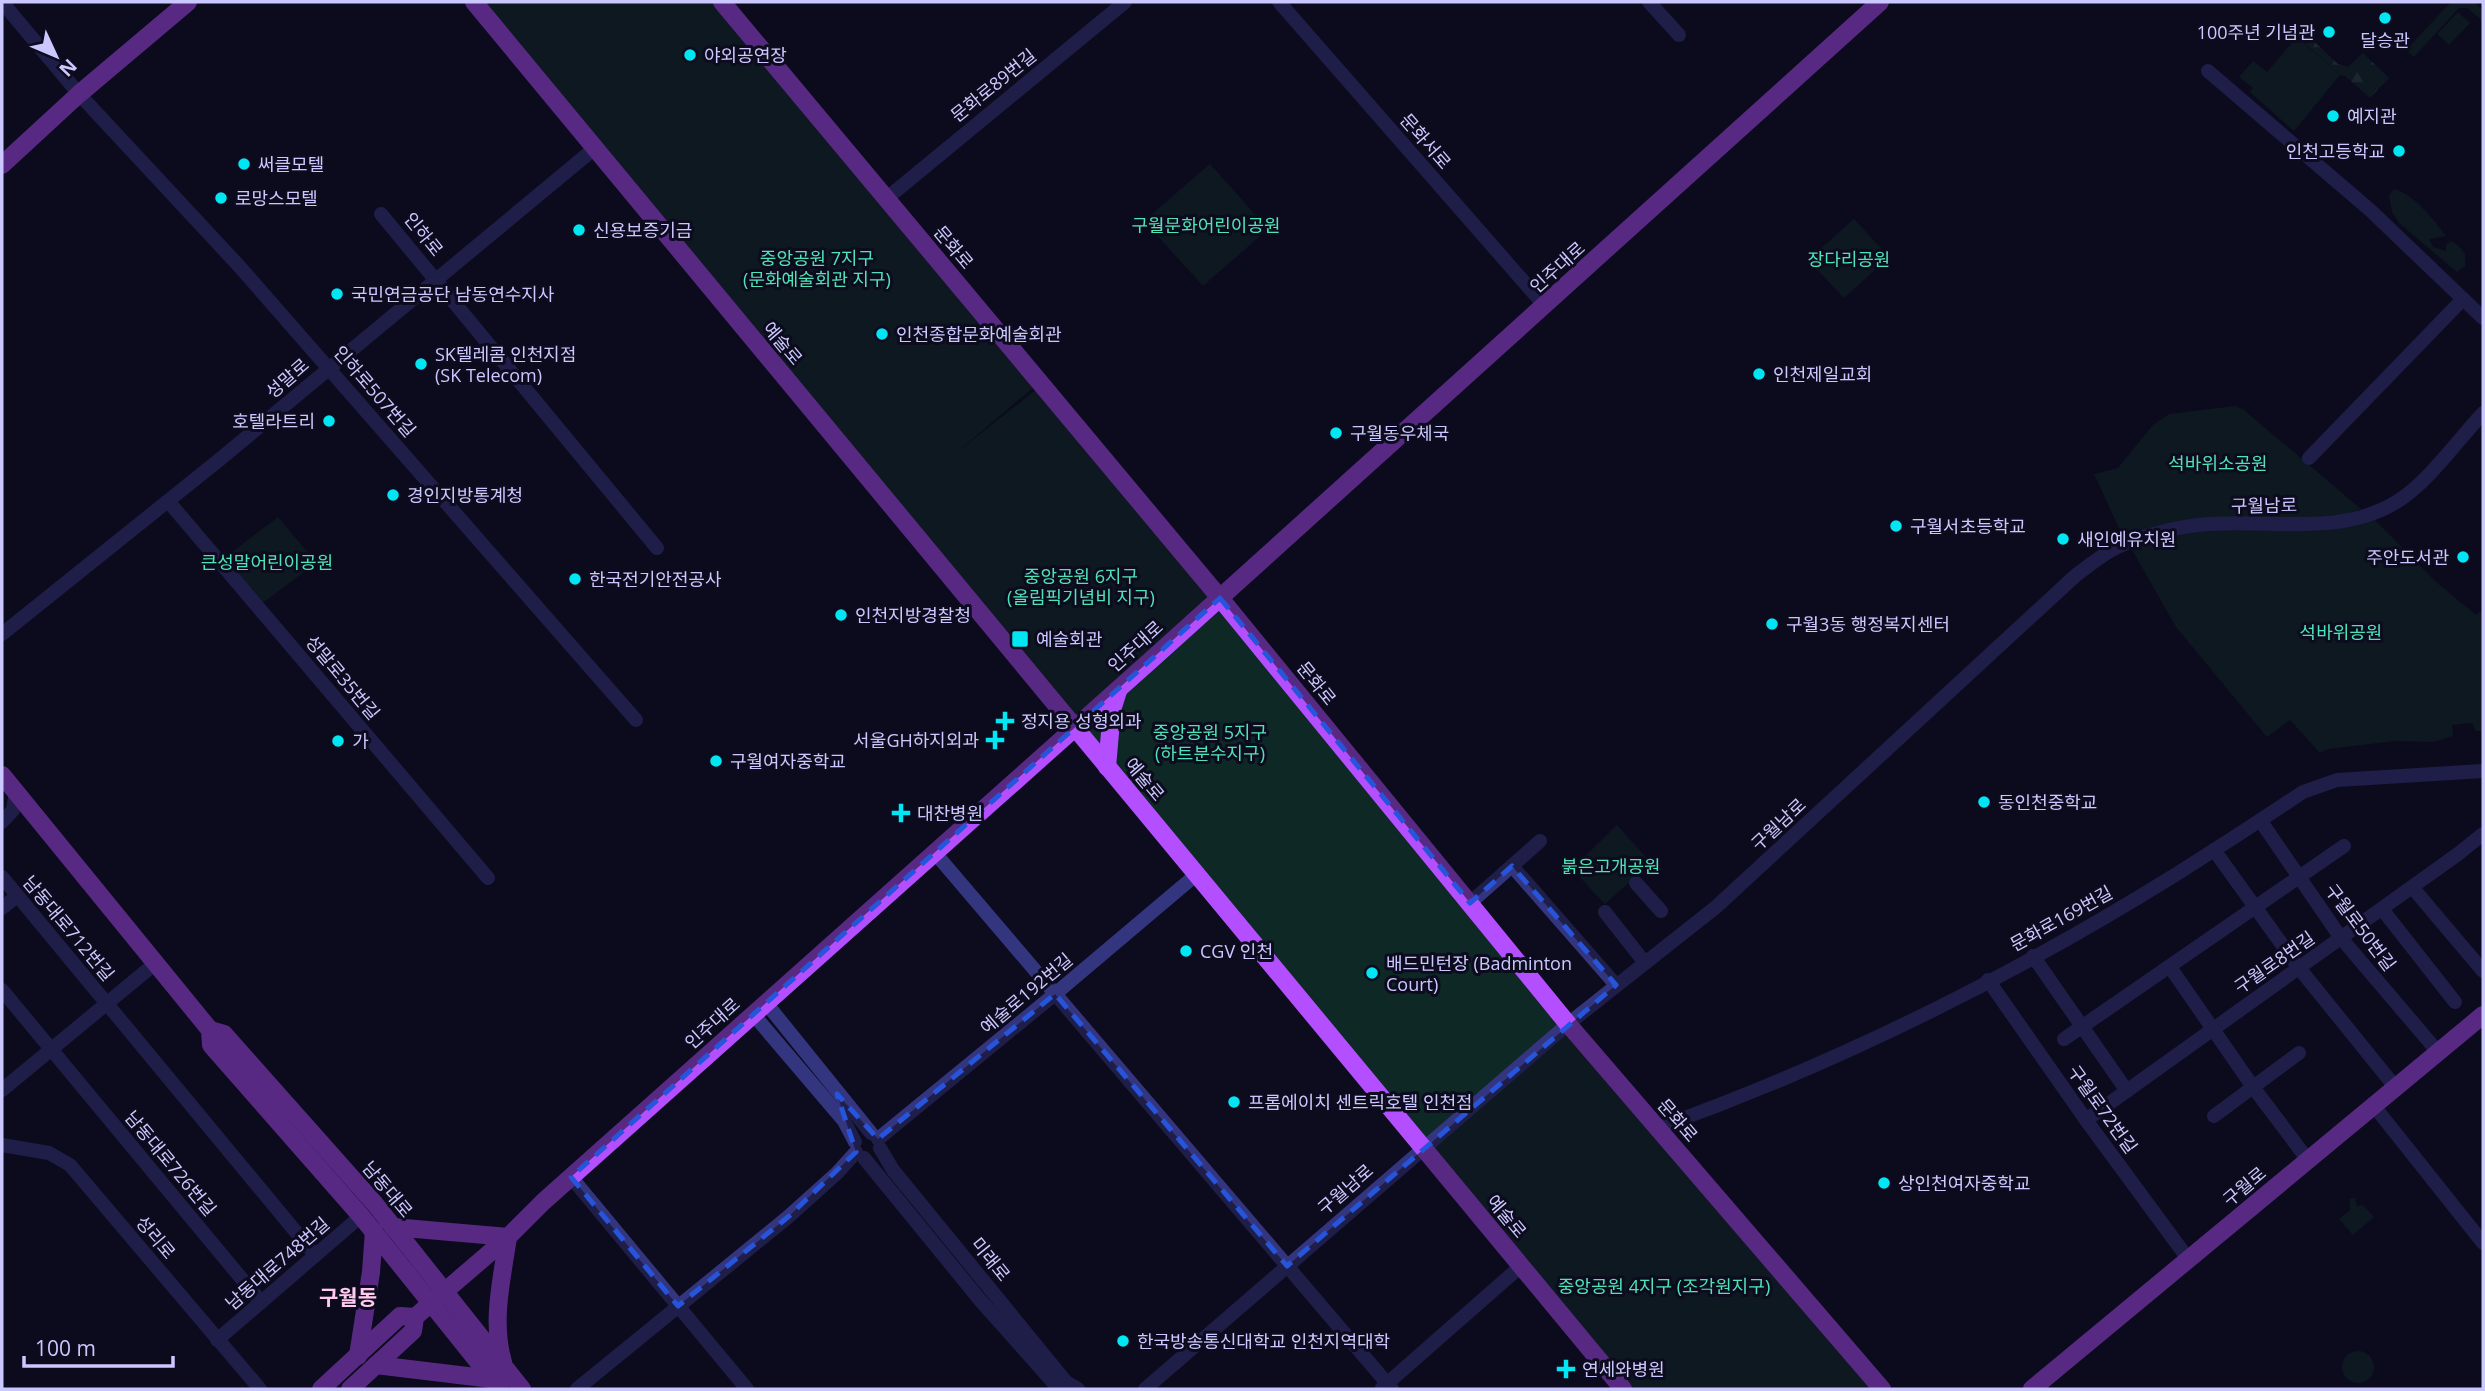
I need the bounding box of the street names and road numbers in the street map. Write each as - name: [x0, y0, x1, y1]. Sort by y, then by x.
- street label: 문화로89번길: [945, 43, 1041, 127]
- street label: 문화서로: [1395, 108, 1457, 174]
- street label: 인하로: [399, 207, 449, 261]
- street label: 문화로: [929, 220, 979, 274]
- street label: 인주대로: [1524, 236, 1590, 298]
- street label: 예술로: [758, 316, 808, 370]
- street label: 인하로507번길: [329, 340, 421, 442]
- street label: 성말로: [260, 353, 314, 403]
- street label: 구월남로: [2231, 492, 2297, 518]
- street label: 인주대로: [1102, 615, 1168, 677]
- street label: 성말로35번길: [301, 630, 385, 724]
- street label: 문화로: [1292, 656, 1342, 710]
- street label: 예술로: [1120, 752, 1170, 806]
- street label: 구월남로: [1746, 793, 1810, 855]
- street label: 남동대로712번길: [18, 870, 120, 986]
- street label: 구월로50번길: [2320, 878, 2402, 976]
- street label: 문화로169번길: [2005, 880, 2117, 956]
- street label: 구월로8번길: [2229, 925, 2319, 999]
- street label: 예술로192번길: [975, 947, 1077, 1039]
- street label: 인주대로: [679, 992, 745, 1054]
- street label: 구월로72번길: [2063, 1060, 2143, 1158]
- street label: 문화로: [1653, 1093, 1703, 1147]
- street label: 남동대로726번길: [120, 1105, 222, 1221]
- street label: 남동대로: [358, 1156, 418, 1222]
- street label: 구월남로: [1312, 1158, 1378, 1220]
- street label: 구월로: [2217, 1161, 2271, 1211]
- street label: 예술로: [1482, 1189, 1532, 1243]
- street label: 성리로: [131, 1210, 181, 1264]
- street label: 남동대로748번길: [220, 1211, 334, 1315]
- street label: 미래로: [966, 1232, 1016, 1286]

